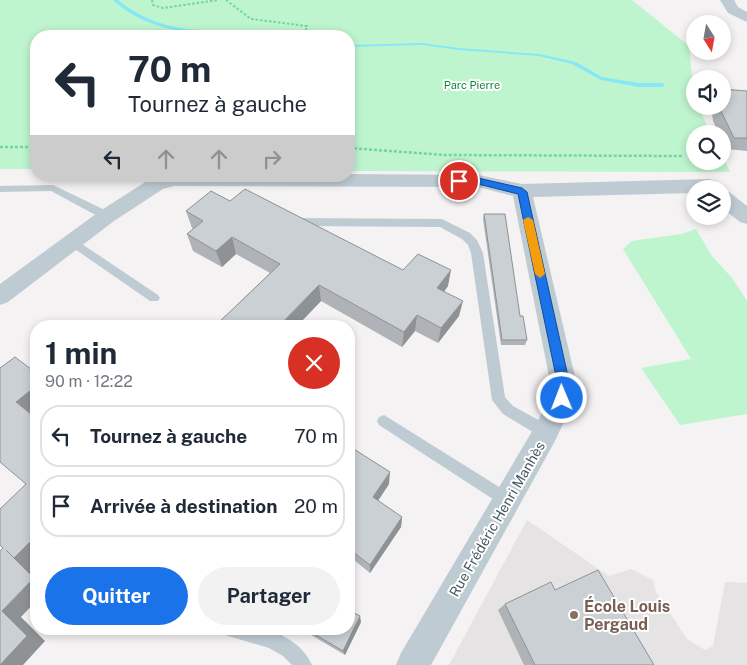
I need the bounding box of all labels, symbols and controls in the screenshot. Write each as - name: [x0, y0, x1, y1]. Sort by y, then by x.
- north arrow: [686, 15, 731, 60]
- map controls: [686, 15, 731, 225]
- text: 70 m: [128, 49, 211, 90]
- icon: left: [45, 50, 110, 115]
- button: sound: [686, 70, 731, 115]
- park label: Parc Pierre: [444, 79, 500, 91]
- text: Tournez à gauche: [128, 91, 307, 117]
- button: search: [686, 125, 731, 170]
- icon: left: [99, 145, 127, 173]
- icon: ahead: [152, 145, 180, 173]
- icon: ahead: [205, 145, 233, 173]
- icon: right: [258, 145, 286, 173]
- pin: [438, 160, 480, 202]
- icon: arrive: [445, 167, 473, 195]
- button: layers: [686, 180, 731, 225]
- text: 1 min: [45, 335, 117, 371]
- button: close: [288, 337, 340, 389]
- position arrow: [535, 371, 587, 423]
- text: 90 m · 12:22: [45, 372, 133, 391]
- icon: left: [47, 422, 75, 450]
- text: Tournez à gauche: [90, 425, 247, 447]
- text: 70 m: [294, 425, 338, 447]
- street label: Rue Frédéric Henri Manhès: [446, 438, 548, 600]
- icon: arrive: [47, 492, 75, 520]
- text: Arrivée à destination: [90, 495, 278, 517]
- text: 20 m: [294, 495, 338, 517]
- button: Quitter: [45, 567, 188, 625]
- button: Partager: [198, 567, 340, 625]
- place label: École Louis Pergaud: [584, 596, 670, 634]
- marker: École Louis Pergaud: [568, 609, 580, 621]

